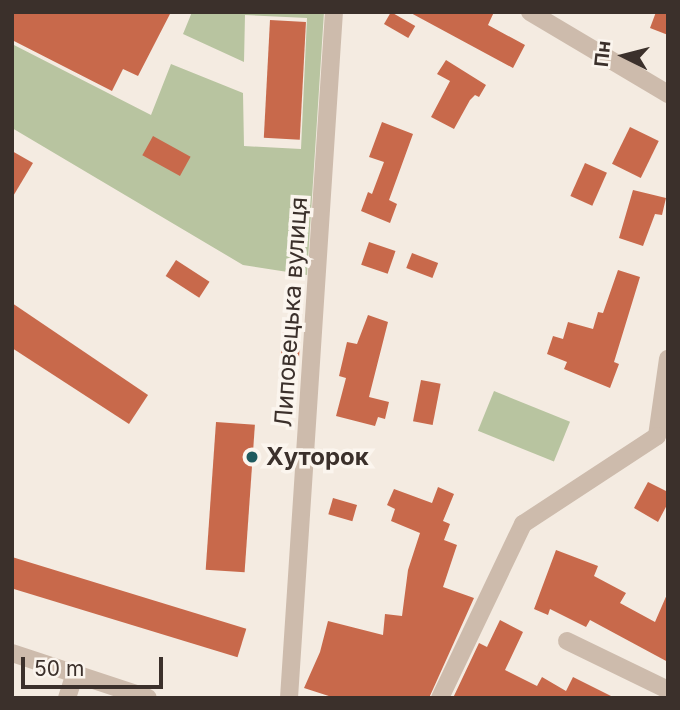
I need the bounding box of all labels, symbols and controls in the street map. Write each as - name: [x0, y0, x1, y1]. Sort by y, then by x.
- north arrow: [589, 21, 659, 91]
- text: Пн: [590, 40, 615, 68]
- street label: Липовецька вулиця: [269, 196, 313, 428]
- place label: Хуторок: [266, 443, 369, 471]
- marker: Хуторок: [244, 449, 260, 465]
- scale bar: [24, 644, 166, 688]
- text: 50 m: [34, 656, 84, 681]

